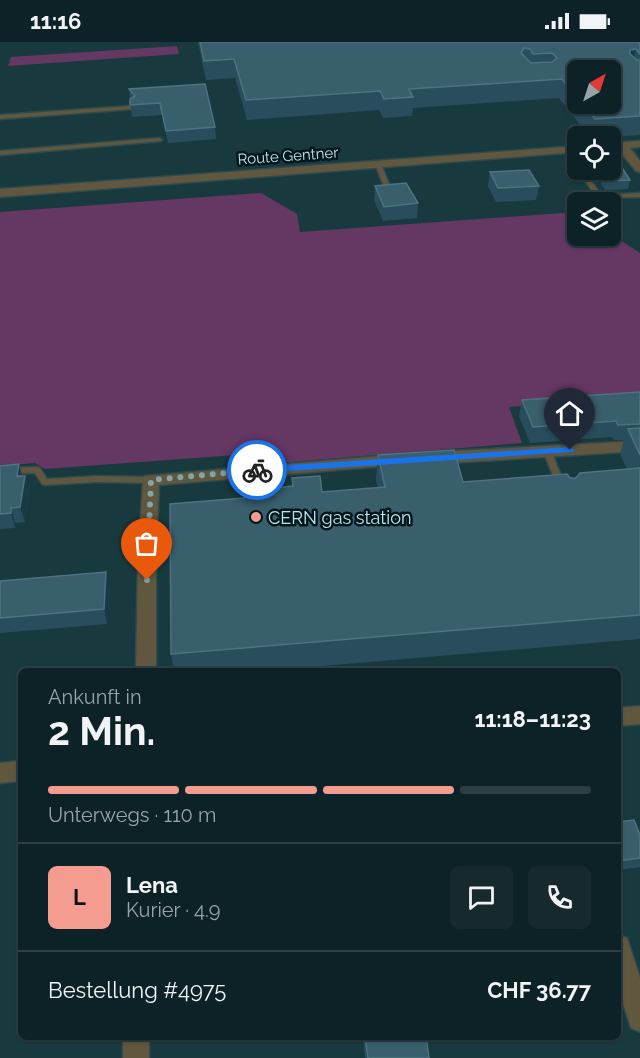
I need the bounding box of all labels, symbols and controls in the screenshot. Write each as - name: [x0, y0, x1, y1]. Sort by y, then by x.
- text: 11:16: [30, 8, 81, 34]
- north arrow: [567, 60, 621, 114]
- map controls: [567, 60, 621, 246]
- button: locate: [567, 126, 621, 180]
- street label: Route Gentner: [237, 143, 340, 168]
- button: layers: [567, 192, 621, 246]
- pin: [544, 388, 595, 450]
- icon: home: [553, 397, 586, 430]
- courier: [227, 440, 287, 500]
- icon: bike: [241, 454, 274, 487]
- place label: CERN gas station: [268, 507, 411, 528]
- marker: CERN gas station: [249, 510, 263, 524]
- pin: [121, 518, 172, 580]
- icon: bag: [130, 527, 163, 560]
- text: Ankunft in: [48, 685, 142, 709]
- text: 11:18–11:23: [475, 706, 591, 732]
- text: 2 Min.: [48, 708, 155, 754]
- text: Unterwegs · 110 m: [48, 803, 216, 827]
- button: chat: [450, 866, 513, 929]
- button: phone: [528, 866, 591, 929]
- text: Lena: [126, 872, 178, 898]
- text: L: [73, 884, 86, 910]
- text: Kurier · 4.9: [126, 898, 220, 922]
- text: Bestellung #4975: [48, 977, 226, 1003]
- text: CHF 36.77: [487, 977, 591, 1003]

